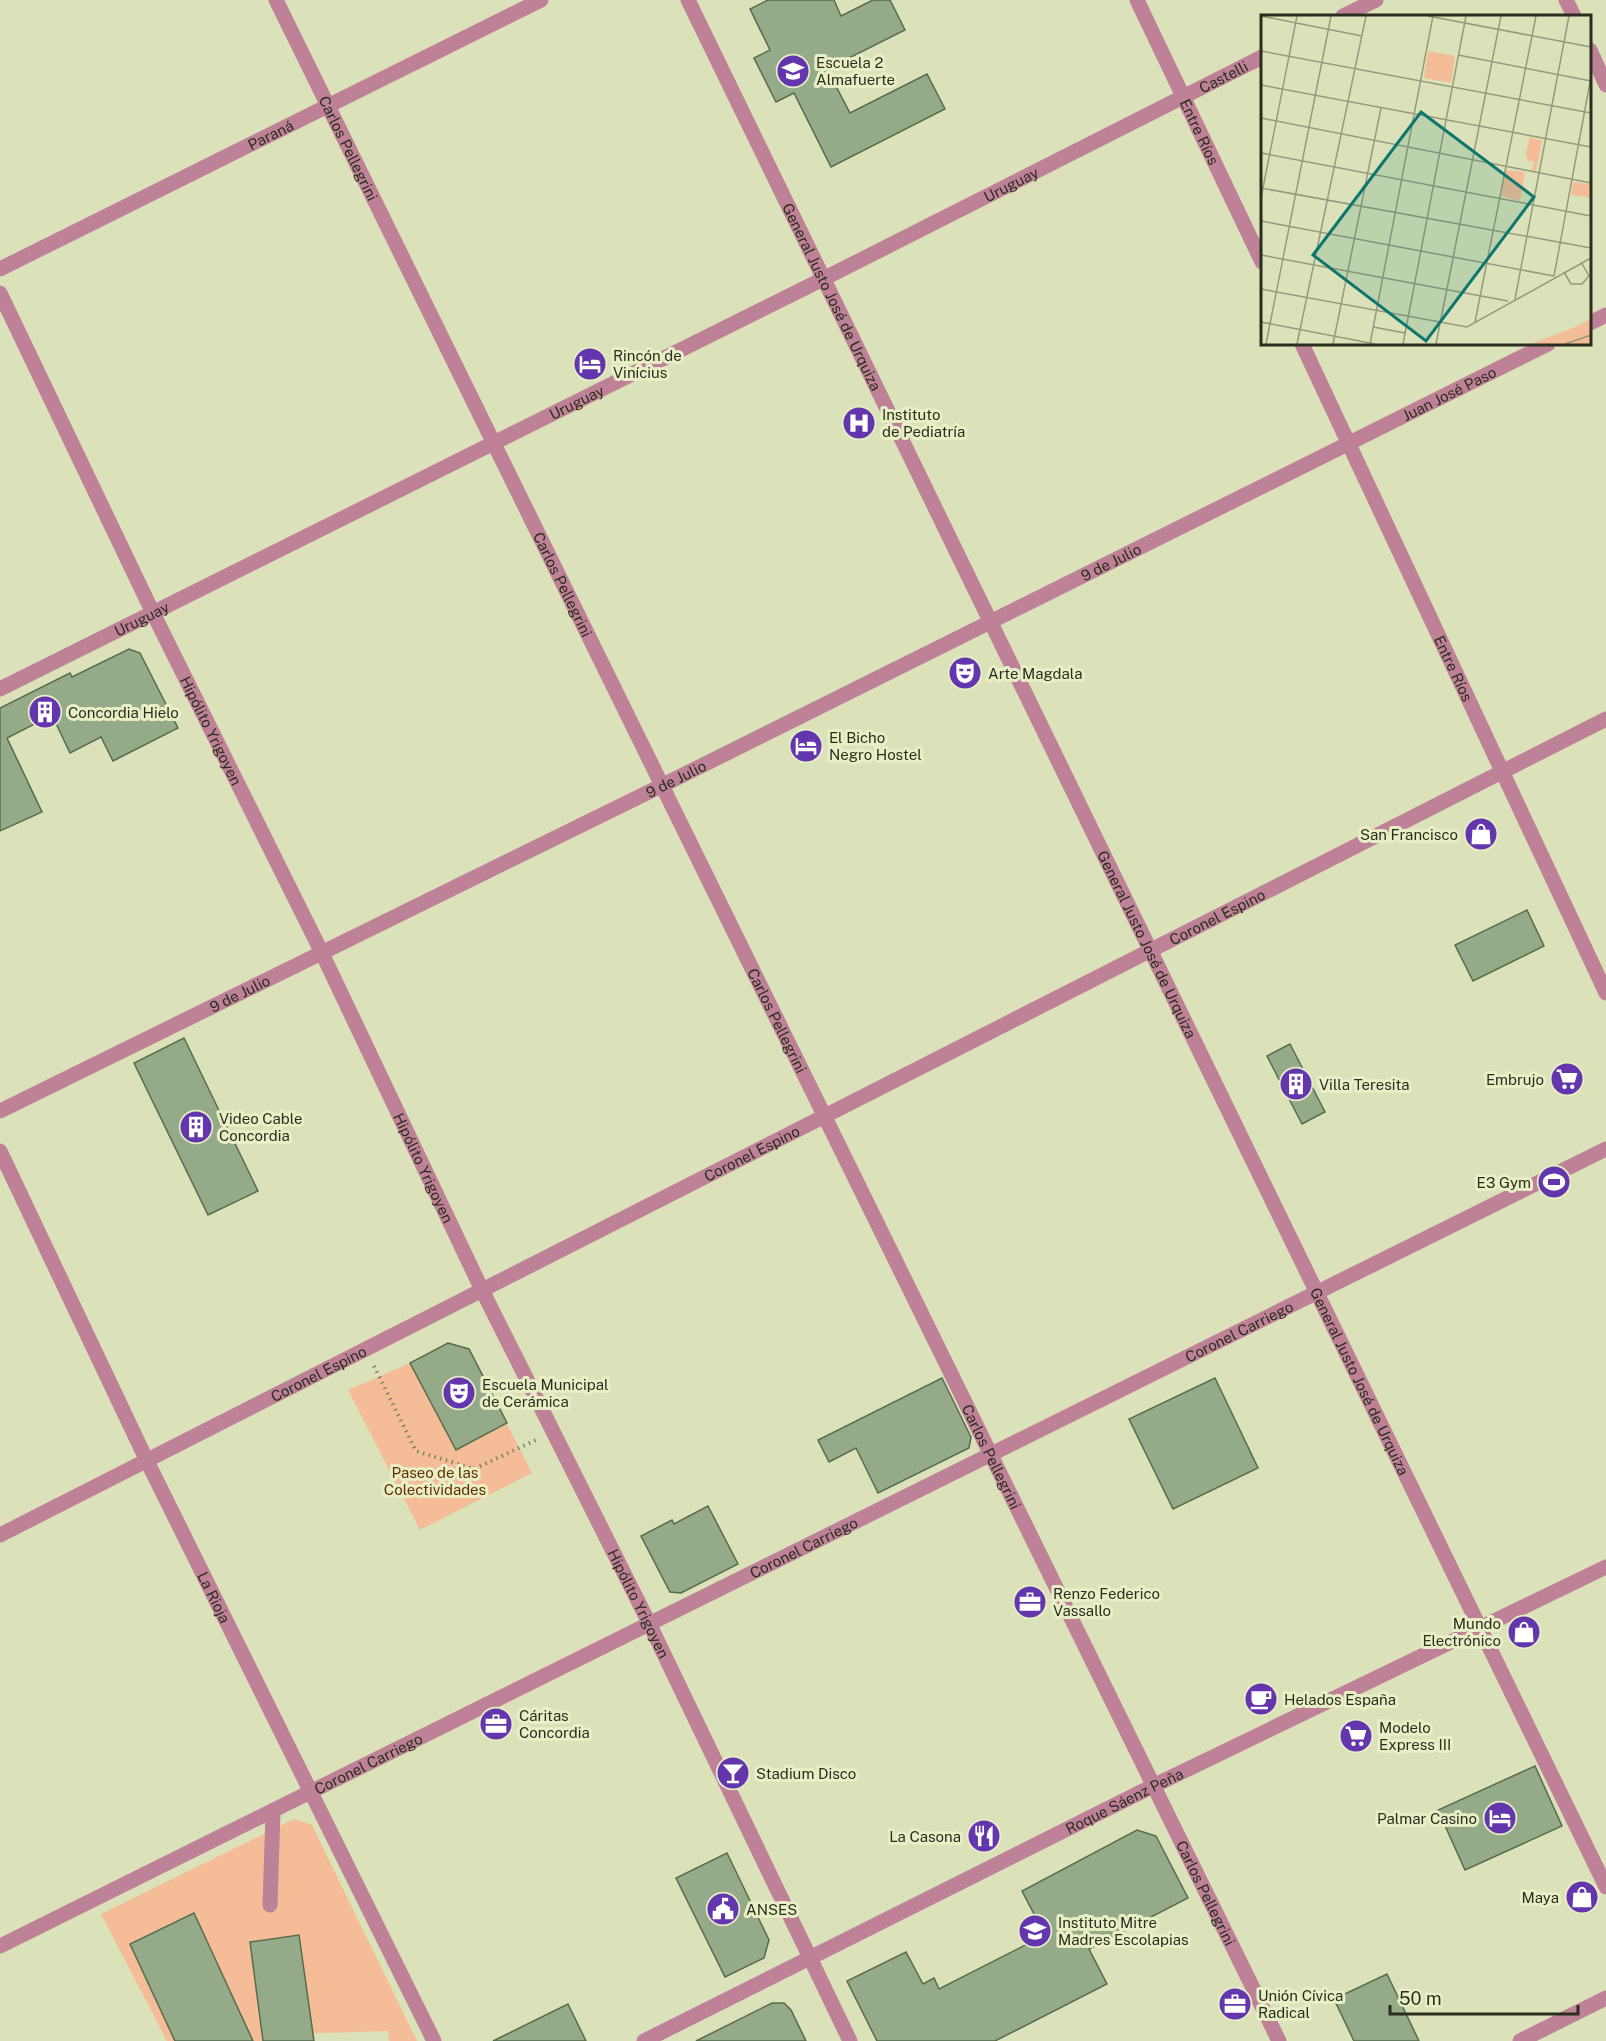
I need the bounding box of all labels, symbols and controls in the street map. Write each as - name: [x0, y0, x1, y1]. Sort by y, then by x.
- inset map: [1261, 15, 1591, 345]
- school or university icon: Escuela 2 Almafuerte: [775, 53, 811, 89]
- place label: Escuela 2 Almafuerte: [816, 54, 895, 88]
- street label: Castelli: [1196, 57, 1251, 96]
- street label: Carlos Pellegrini: [316, 93, 382, 203]
- street label: Entre Ríos: [1177, 96, 1223, 167]
- street label: Paraná: [245, 116, 296, 153]
- street label: Uruguay: [981, 163, 1041, 205]
- street label: General Justo José de Urquiza: [780, 200, 885, 393]
- hotel icon: Rincón de Vinícius: [572, 346, 608, 382]
- place label: Rincón de Vinícius: [613, 347, 682, 381]
- street label: Juan José Paso: [1399, 363, 1499, 424]
- street label: Uruguay: [546, 381, 607, 423]
- hospital icon: Instituto de Pediatría: [841, 405, 877, 441]
- place label: Instituto de Pediatría: [882, 406, 965, 440]
- street label: Carlos Pellegrini: [530, 529, 596, 639]
- street label: 9 de Julio: [1078, 540, 1144, 584]
- street label: Uruguay: [111, 598, 172, 639]
- street label: Entre Ríos: [1431, 633, 1477, 704]
- theatre icon: Arte Magdala: [947, 655, 983, 691]
- place label: Arte Magdala: [988, 665, 1083, 682]
- street label: Hipólito Yrigoyen: [177, 673, 246, 788]
- building icon: Concordia Hielo: [27, 694, 63, 730]
- place label: Concordia Hielo: [68, 704, 179, 721]
- hotel icon: El Bicho Negro Hostel: [788, 728, 824, 764]
- place label: El Bicho Negro Hostel: [829, 729, 922, 763]
- street label: 9 de Julio: [643, 757, 709, 801]
- shop icon: San Francisco: [1463, 816, 1499, 852]
- place label: San Francisco: [1360, 826, 1458, 843]
- street label: General Justo José de Urquiza: [1095, 848, 1200, 1041]
- street label: Coronel Espino: [1166, 885, 1268, 948]
- street label: Carlos Pellegrini: [745, 965, 810, 1076]
- street label: 9 de Julio: [207, 971, 273, 1015]
- supermarket icon: Embrujo: [1549, 1061, 1585, 1097]
- building icon: Villa Teresita: [1278, 1066, 1314, 1102]
- place label: Embrujo: [1486, 1071, 1544, 1088]
- place label: Villa Teresita: [1319, 1076, 1410, 1093]
- building icon: Video Cable Concordia: [178, 1109, 214, 1145]
- place label: Video Cable Concordia: [219, 1110, 302, 1144]
- street label: Hipólito Yrigoyen: [391, 1110, 457, 1225]
- street label: Coronel Espino: [701, 1122, 802, 1185]
- sports icon: E3 Gym: [1536, 1164, 1572, 1200]
- place label: E3 Gym: [1477, 1174, 1531, 1191]
- street label: General Justo José de Urquiza: [1307, 1285, 1413, 1478]
- street label: Coronel Carriego: [1182, 1297, 1296, 1365]
- street label: Coronel Espino: [268, 1342, 369, 1405]
- theatre icon: Escuela Municipal de Cerámica: [441, 1375, 477, 1411]
- place label: Escuela Municipal de Cerámica: [482, 1376, 609, 1410]
- street label: Carlos Pellegrini: [959, 1401, 1025, 1512]
- park label: Paseo de las Colectividades: [384, 1464, 486, 1498]
- street label: Coronel Carriego: [747, 1513, 860, 1581]
- street label: Hipólito Yrigoyen: [605, 1546, 673, 1661]
- street label: La Rioja: [195, 1569, 234, 1626]
- office icon: Renzo Federico Vassallo: [1012, 1584, 1048, 1620]
- place label: Renzo Federico Vassallo: [1053, 1585, 1160, 1619]
- shop icon: Mundo Electrónico: [1506, 1614, 1542, 1650]
- place label: Mundo Electrónico: [1422, 1615, 1501, 1649]
- cafe icon: Helados España: [1243, 1681, 1279, 1717]
- place label: Helados España: [1284, 1691, 1396, 1708]
- office icon: Cáritas Concordia: [478, 1706, 514, 1742]
- place label: Cáritas Concordia: [519, 1707, 590, 1741]
- supermarket icon: Modelo Express III: [1338, 1718, 1374, 1754]
- place label: Modelo Express III: [1379, 1719, 1451, 1753]
- street label: Coronel Carriego: [311, 1729, 425, 1797]
- bar icon: Stadium Disco: [715, 1755, 751, 1791]
- street label: Roque Sáenz Peña: [1063, 1764, 1186, 1837]
- place label: Stadium Disco: [756, 1765, 856, 1782]
- hotel icon: Palmar Casino: [1482, 1800, 1518, 1836]
- place label: Palmar Casino: [1377, 1810, 1477, 1827]
- restaurant icon: La Casona: [966, 1818, 1002, 1854]
- place label: La Casona: [889, 1828, 961, 1845]
- street label: Carlos Pellegrini: [1173, 1838, 1239, 1948]
- shop icon: Maya: [1564, 1879, 1600, 1915]
- place label: Maya: [1522, 1889, 1559, 1906]
- public building icon: ANSES: [705, 1891, 741, 1927]
- place label: ANSES: [746, 1901, 797, 1918]
- school or university icon: Instituto Mitre Madres Escolapias: [1017, 1913, 1053, 1949]
- place label: Instituto Mitre Madres Escolapias: [1058, 1914, 1189, 1948]
- scale bar: [1390, 1978, 1578, 2016]
- office icon: Unión Cívica Radical: [1217, 1986, 1253, 2022]
- place label: Unión Cívica Radical: [1258, 1987, 1343, 2021]
- text: 50 m: [1399, 1988, 1442, 2009]

